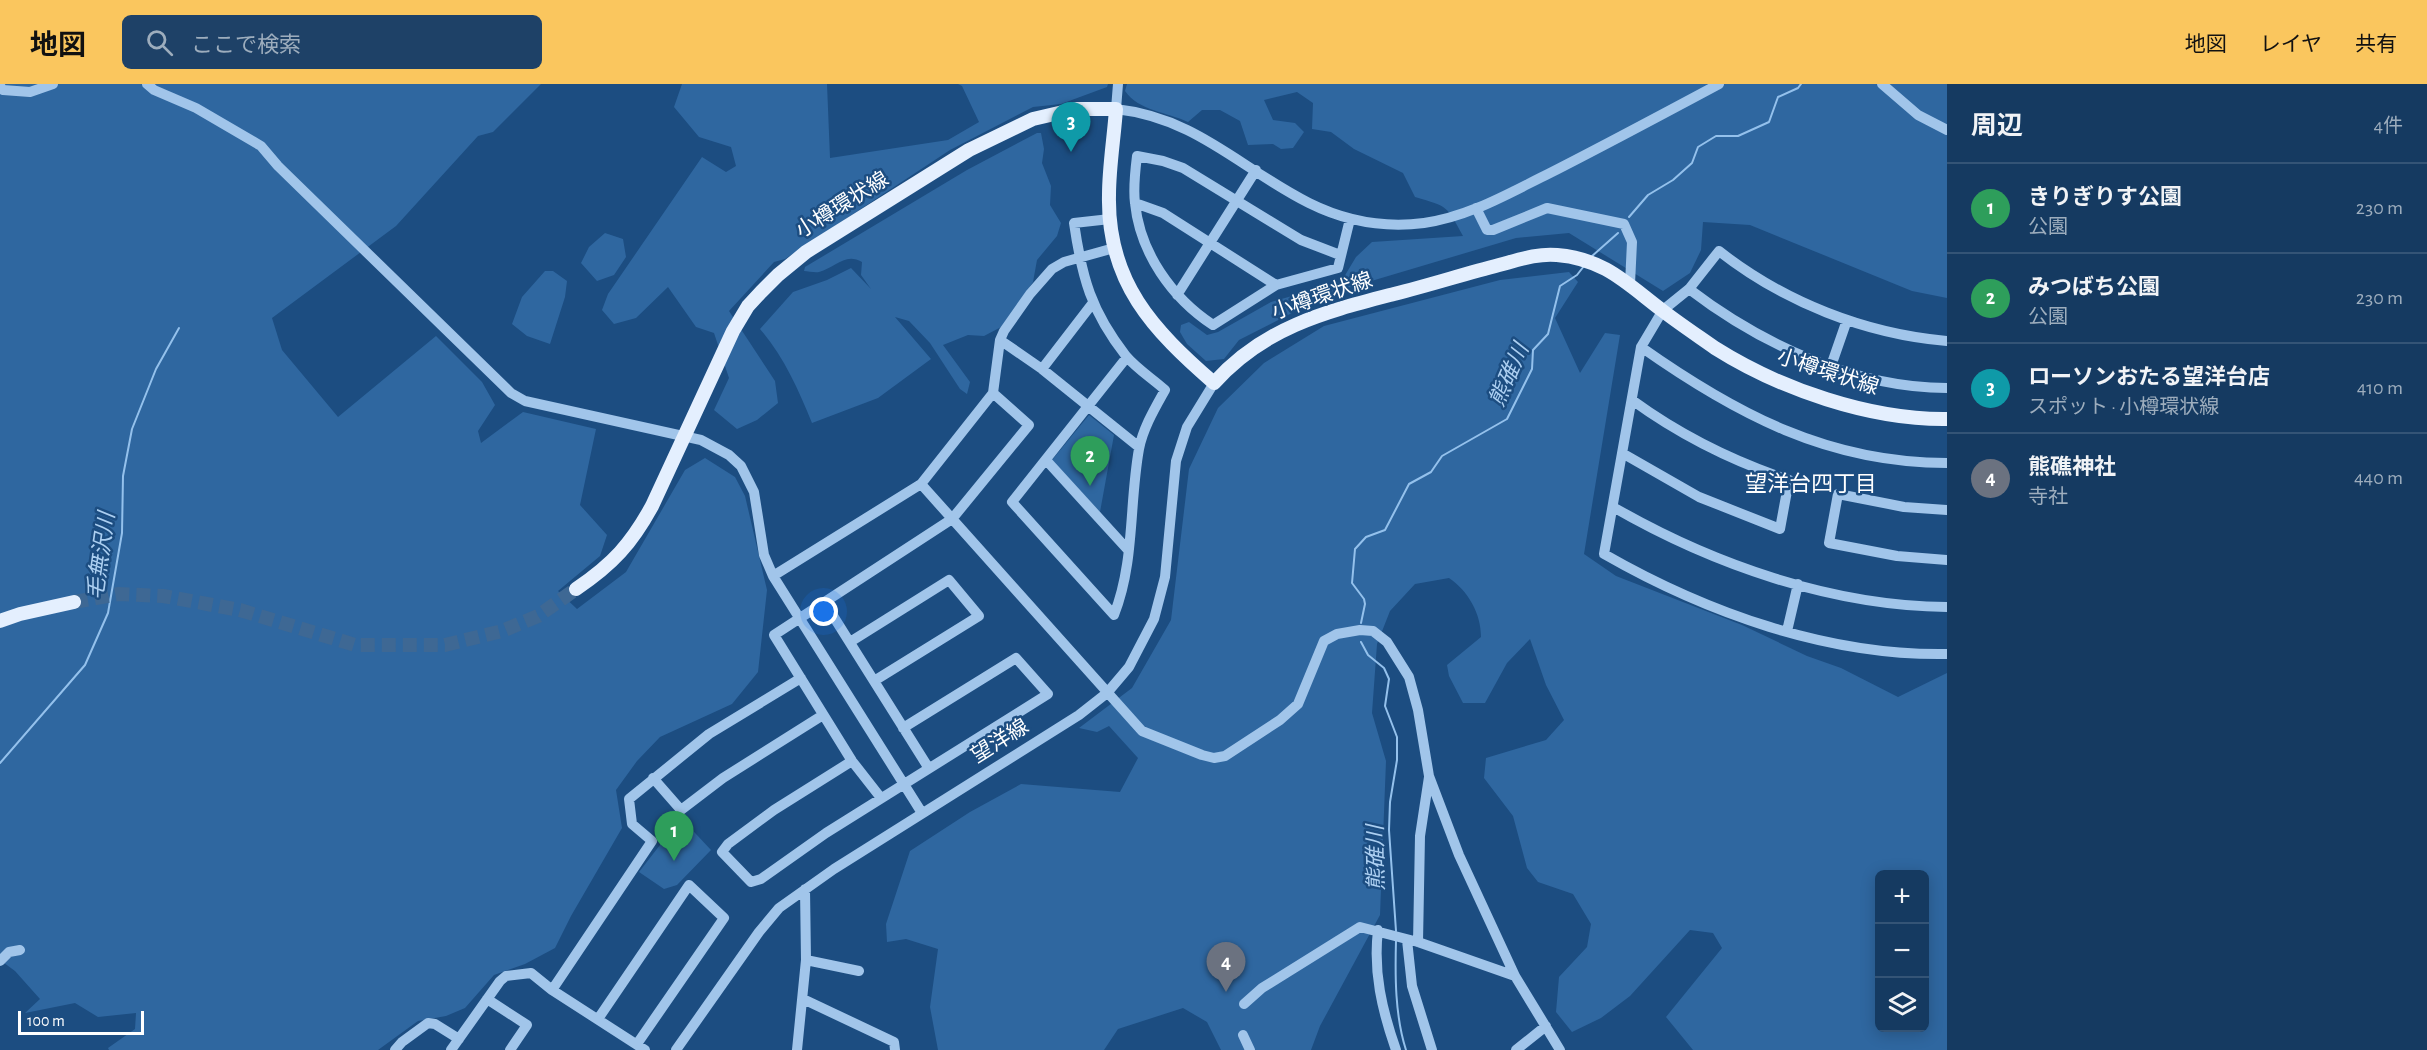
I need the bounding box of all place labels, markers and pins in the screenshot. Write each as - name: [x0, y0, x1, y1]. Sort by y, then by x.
- pin: 3: [1052, 103, 1090, 152]
- pin: 2: [1070, 436, 1110, 486]
- pin: 1: [654, 812, 694, 861]
- pin: 4: [1206, 942, 1246, 992]

